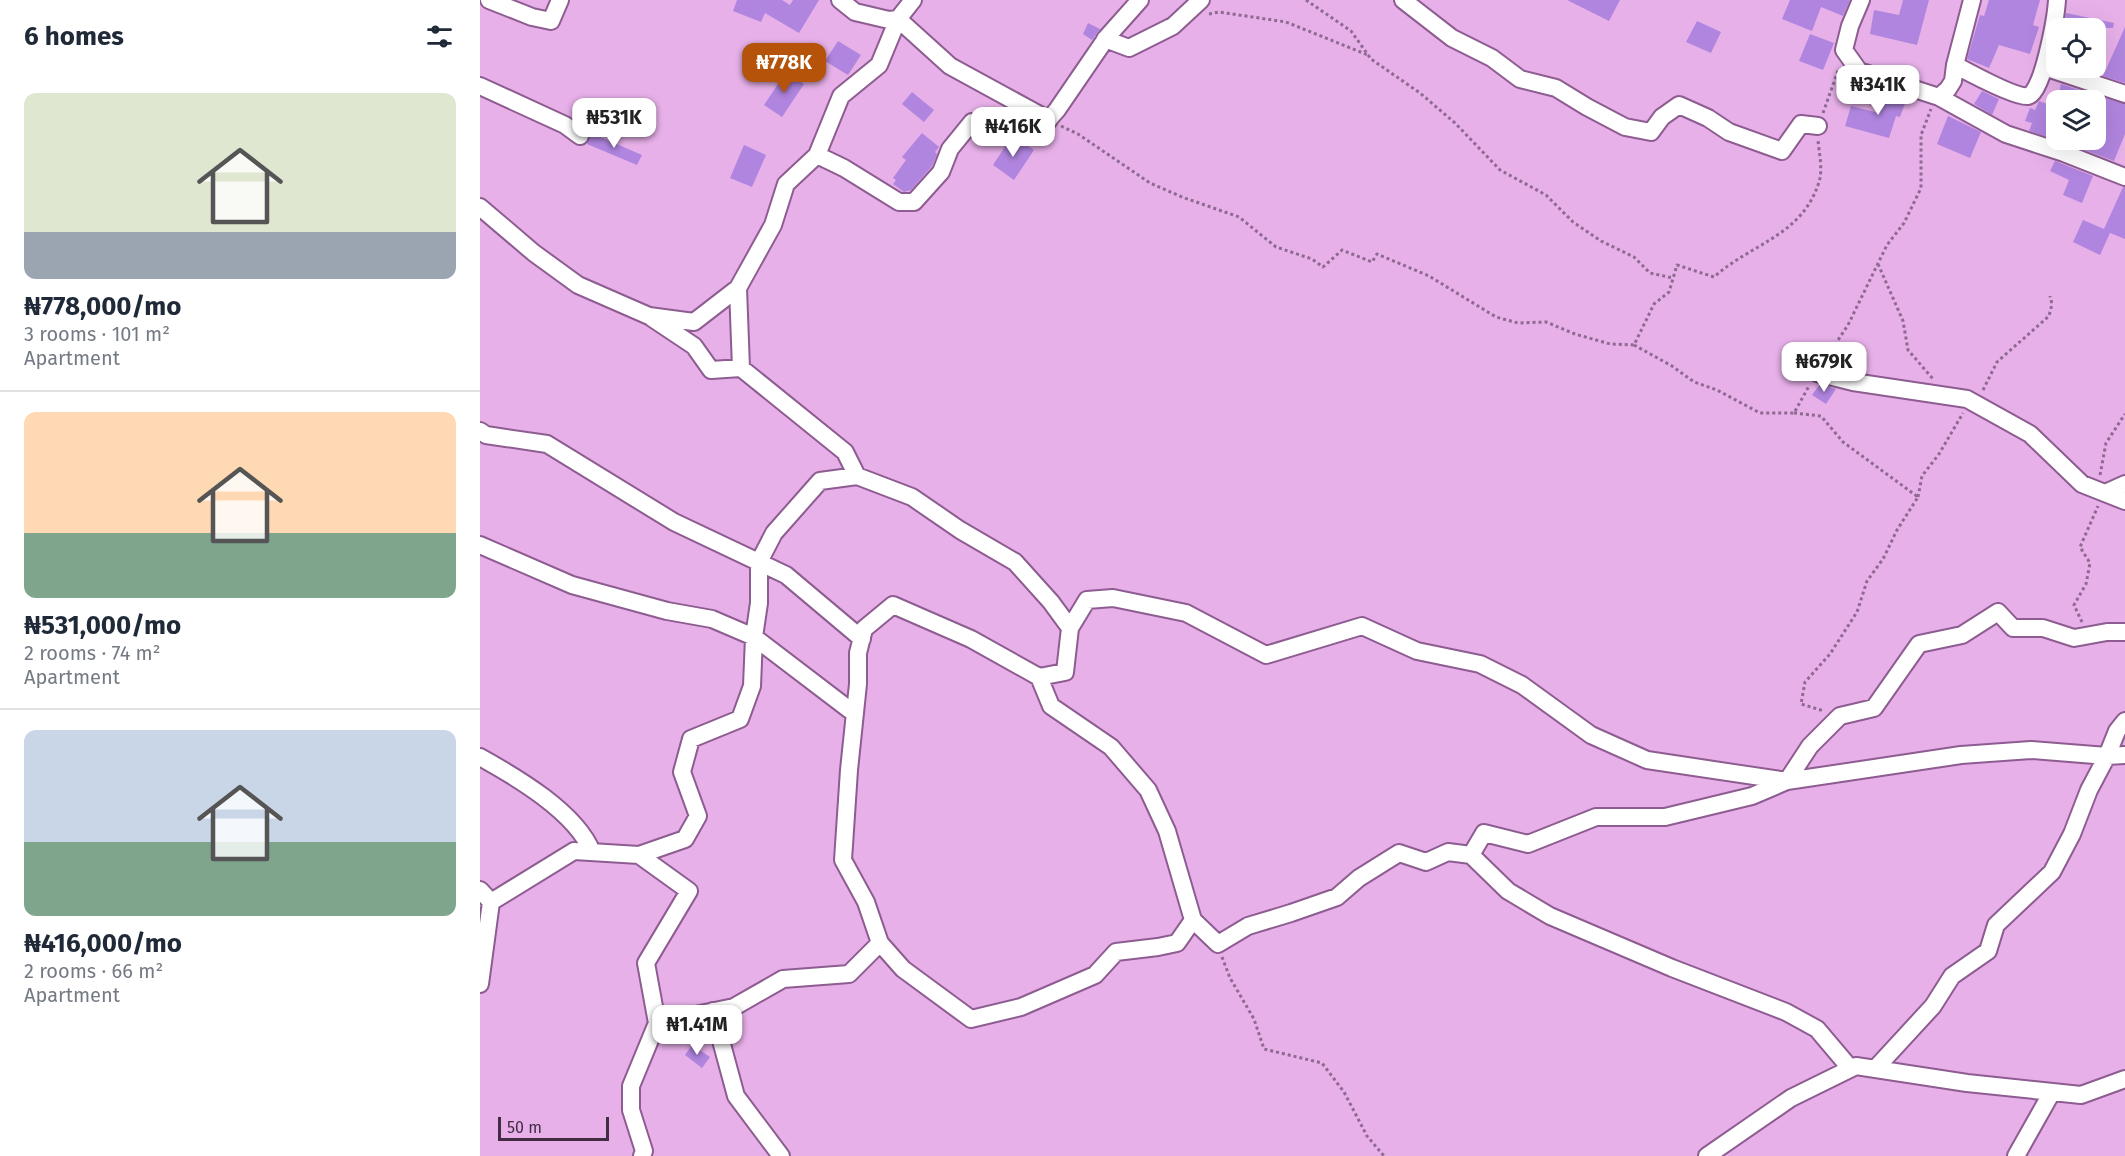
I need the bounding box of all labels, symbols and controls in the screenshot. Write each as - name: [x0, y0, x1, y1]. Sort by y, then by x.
- map controls: [2046, 18, 2106, 150]
- button: locate: [2046, 18, 2106, 78]
- icon: filters: [423, 20, 456, 53]
- text: 6 homes: [24, 21, 124, 52]
- pin: ₦778K: [742, 43, 826, 94]
- text: ₦778K: [756, 50, 812, 74]
- pin: ₦341K: [1836, 65, 1920, 116]
- text: ₦341K: [1850, 72, 1906, 96]
- button: layers: [2046, 90, 2106, 150]
- pin: ₦531K: [572, 98, 656, 149]
- text: ₦531K: [586, 105, 642, 129]
- pin: ₦416K: [971, 107, 1055, 158]
- text: ₦416K: [985, 114, 1041, 138]
- icon: home: [186, 132, 294, 240]
- text: ₦778,000/mo: [24, 291, 181, 322]
- text: 3 rooms · 101 m²: [24, 322, 170, 346]
- pin: ₦679K: [1782, 342, 1866, 393]
- text: Apartment: [24, 346, 120, 370]
- text: ₦679K: [1796, 349, 1852, 373]
- icon: home: [186, 451, 294, 559]
- text: ₦531,000/mo: [24, 610, 181, 641]
- text: 2 rooms · 74 m²: [24, 641, 161, 665]
- text: Apartment: [24, 665, 120, 689]
- icon: home: [186, 769, 294, 877]
- text: ₦416,000/mo: [24, 928, 182, 959]
- text: 2 rooms · 66 m²: [24, 959, 163, 983]
- text: Apartment: [24, 983, 120, 1007]
- pin: ₦1.41M: [648, 1005, 746, 1056]
- text: ₦1.41M: [666, 1012, 728, 1036]
- scale bar: [498, 1114, 609, 1142]
- text: 50 m: [507, 1118, 542, 1137]

